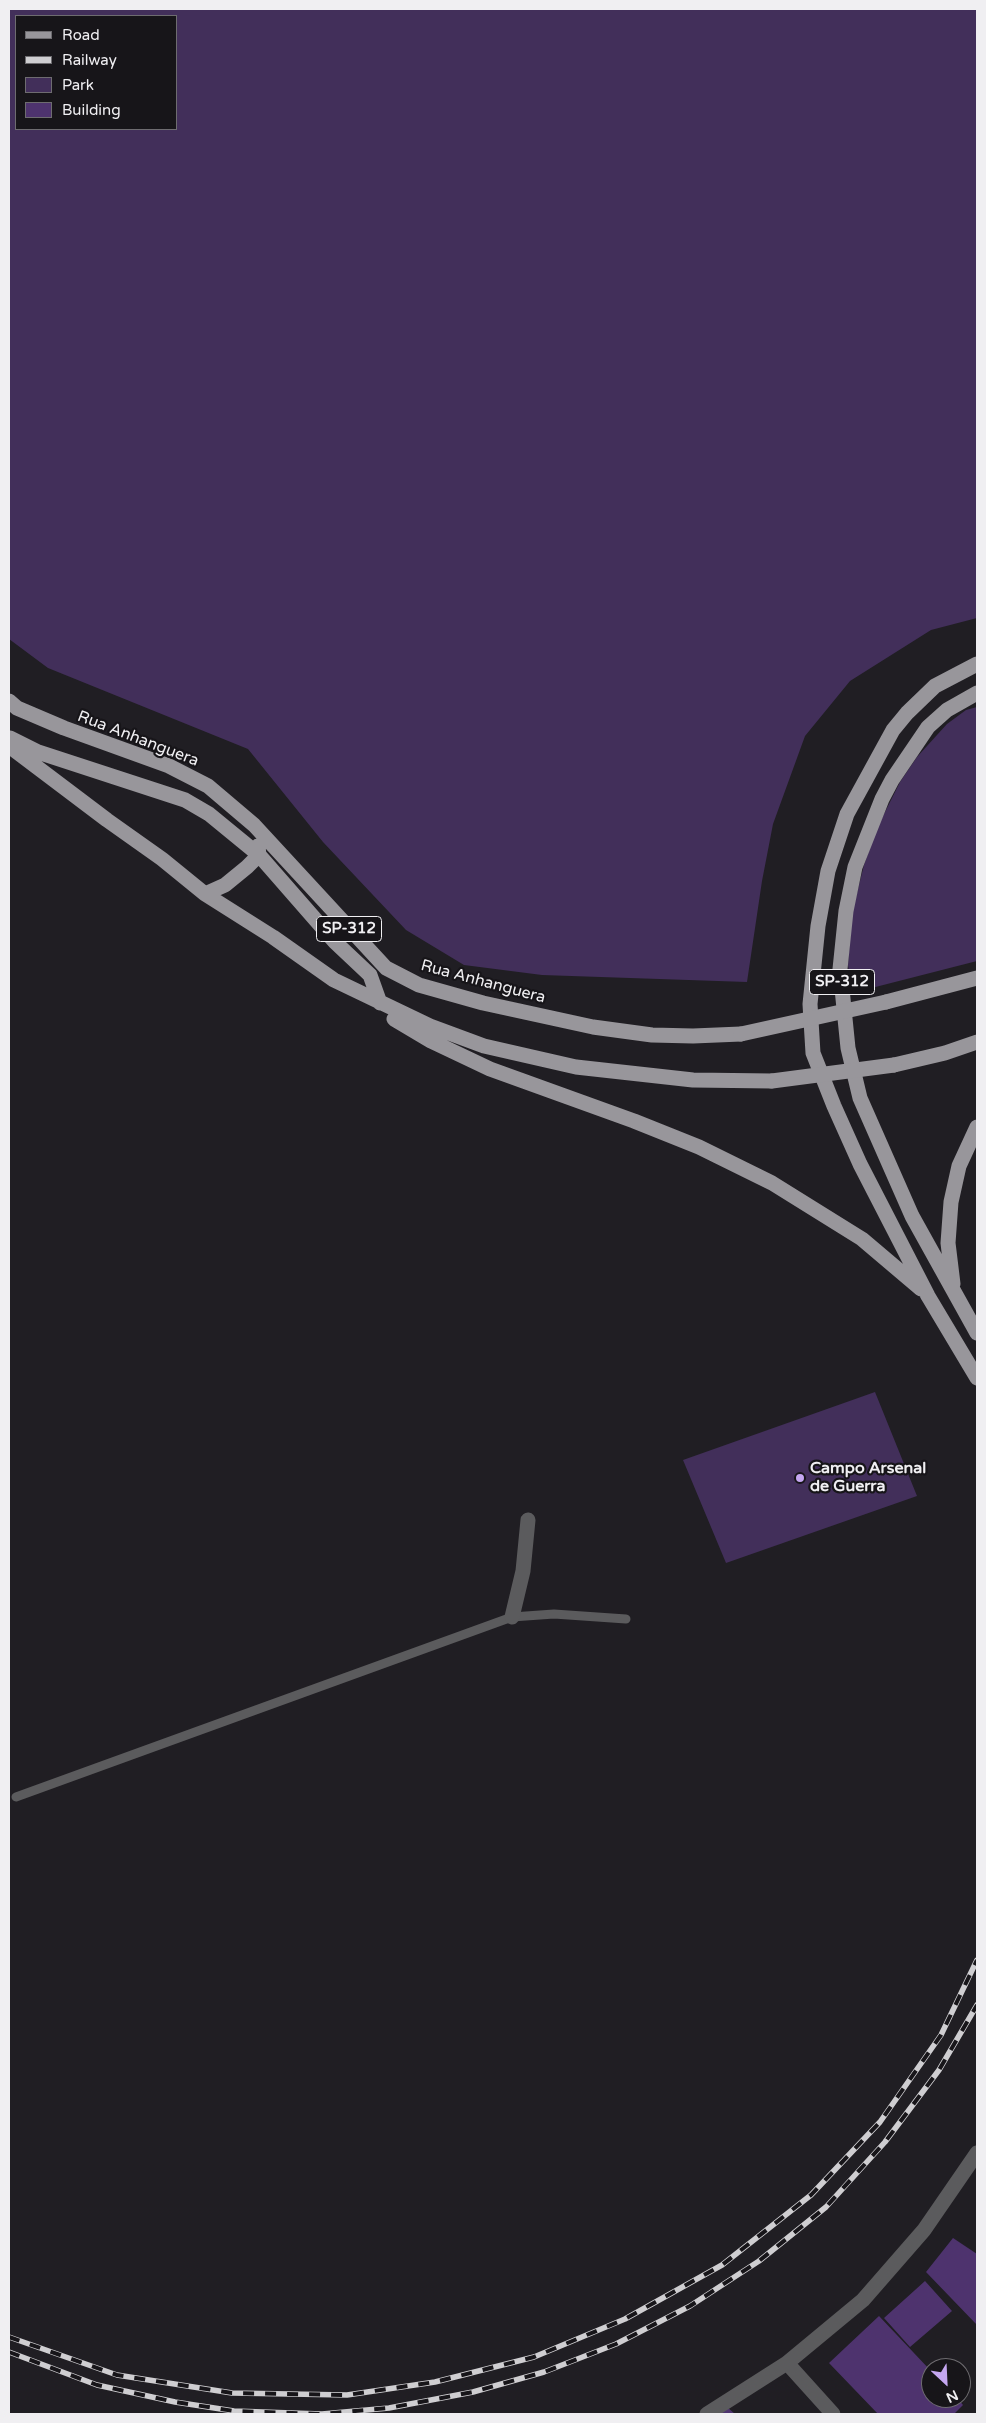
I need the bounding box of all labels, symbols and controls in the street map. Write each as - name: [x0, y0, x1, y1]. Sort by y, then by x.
- legend: [15, 15, 178, 130]
- text: Road: [62, 26, 100, 44]
- text: Railway: [62, 51, 117, 69]
- text: Park: [62, 76, 94, 94]
- text: Building: [62, 101, 121, 119]
- street label: Rua Anhanguera: [75, 707, 201, 771]
- road number: SP-312: [316, 916, 382, 942]
- street label: Rua Anhanguera: [419, 956, 547, 1008]
- road number: SP-312: [810, 970, 874, 994]
- place label: Campo Arsenal de Guerra: [810, 1459, 926, 1497]
- marker: Campo Arsenal de Guerra: [794, 1472, 806, 1484]
- north arrow: [921, 2358, 971, 2408]
- text: N: [943, 2386, 961, 2406]

